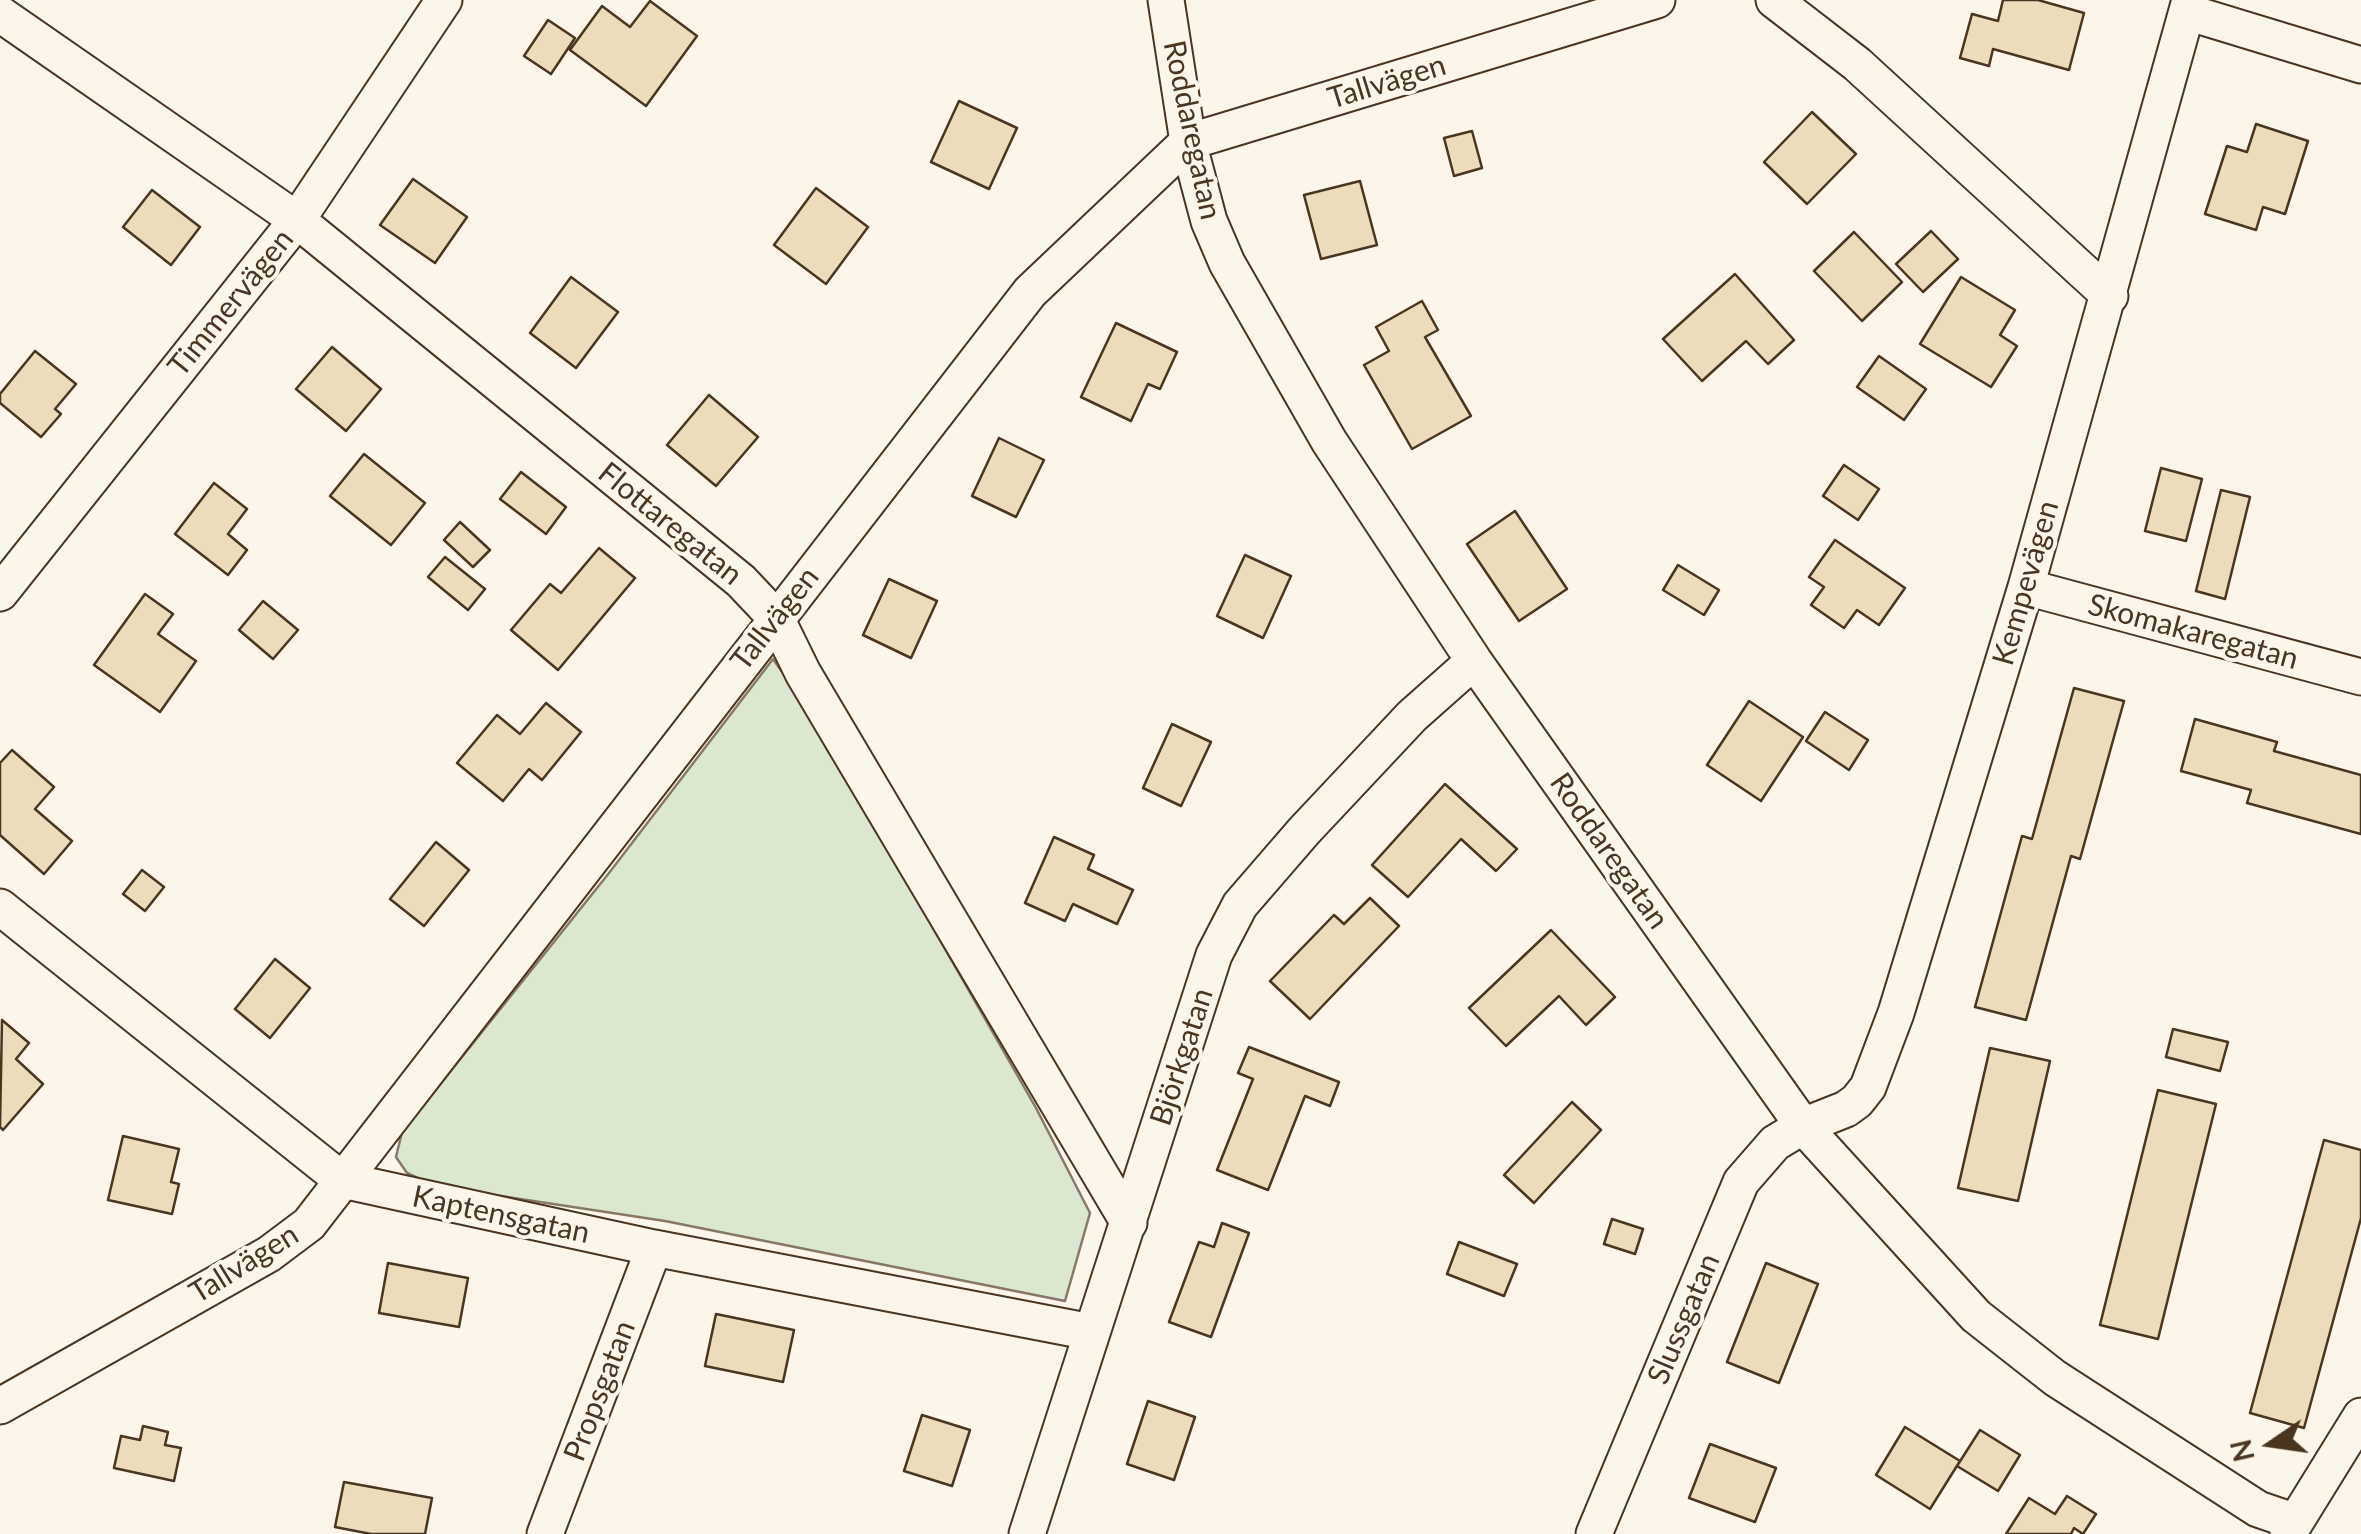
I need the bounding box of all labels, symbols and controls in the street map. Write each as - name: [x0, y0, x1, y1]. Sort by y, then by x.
- street label: Roddaregatan: [1155, 37, 1229, 223]
- street label: Tallvägen: [1324, 47, 1450, 117]
- street label: Timmervägen: [161, 222, 301, 384]
- street label: Flottaregatan: [591, 455, 749, 593]
- street label: Kempevägen: [1985, 497, 2067, 669]
- street label: Tallvägen: [723, 560, 827, 678]
- street label: Skomakaregatan: [2084, 587, 2302, 677]
- street label: Roddaregatan: [1542, 766, 1676, 936]
- street label: Björkgatan: [1143, 984, 1221, 1130]
- street label: Kaptensgatan: [409, 1179, 593, 1251]
- street label: Tallvägen: [183, 1217, 305, 1311]
- street label: Slussgatan: [1640, 1248, 1728, 1390]
- street label: Propsgatan: [557, 1316, 643, 1466]
- north arrow: [2221, 1394, 2321, 1494]
- text: N: [2223, 1436, 2261, 1465]

